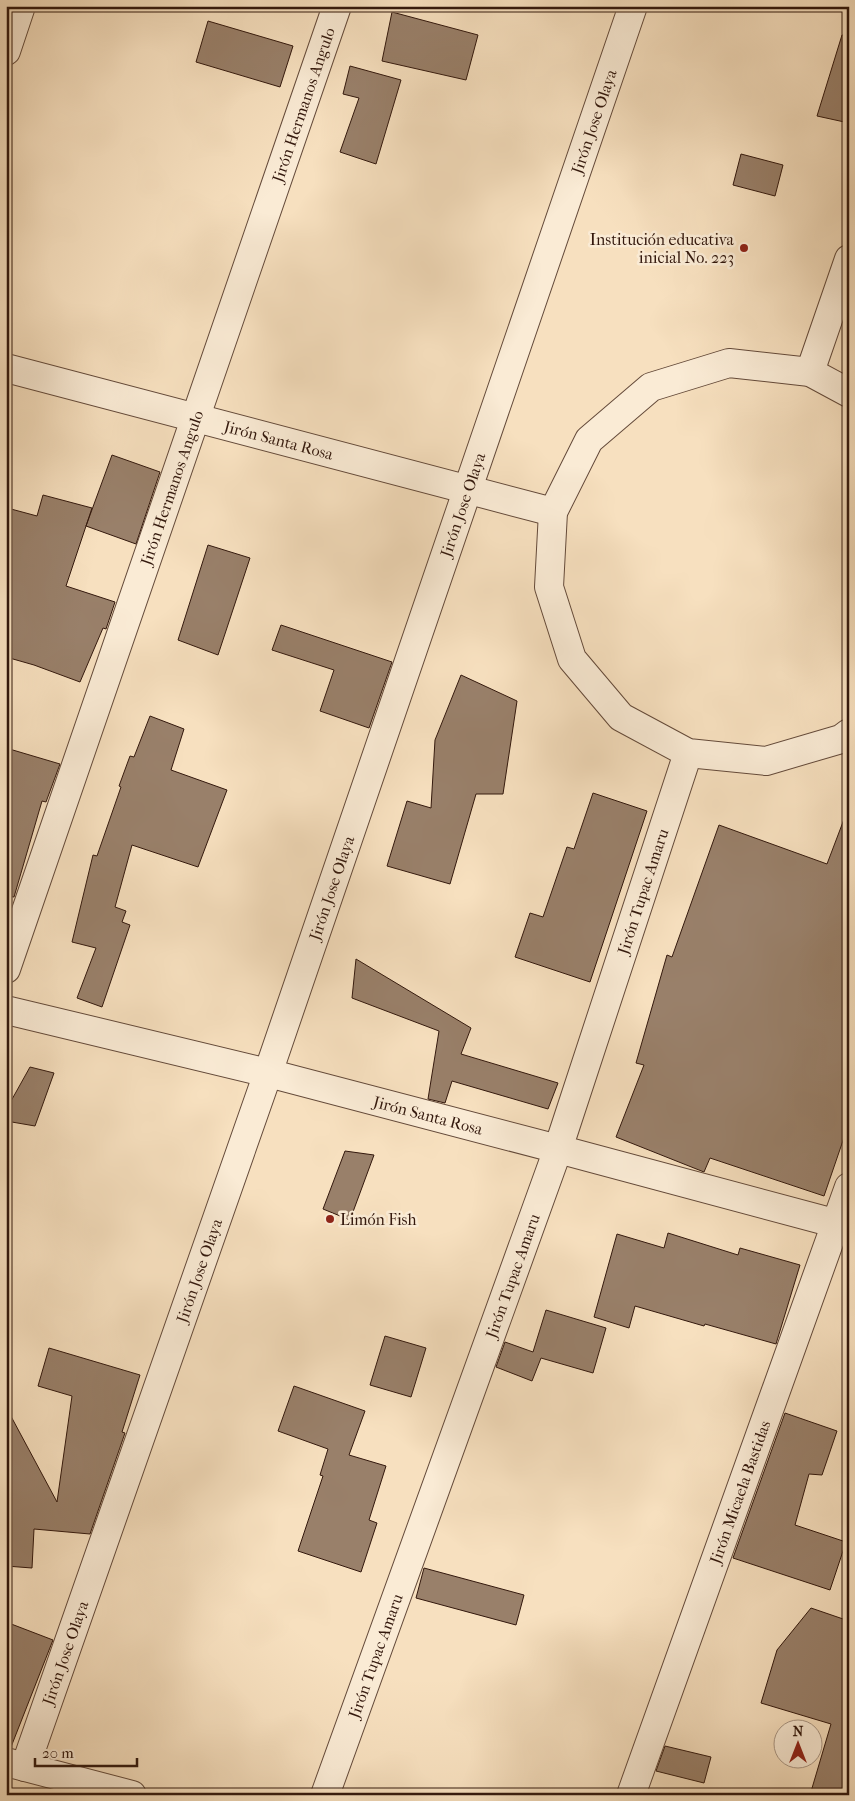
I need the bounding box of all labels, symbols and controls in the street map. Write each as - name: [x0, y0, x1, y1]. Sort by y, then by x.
- street label: Jirón Hermanos Angulo: [268, 25, 339, 187]
- street label: Jirón Jose Olaya: [567, 66, 621, 178]
- place label: Institución educativa inicial No. 223: [590, 230, 735, 267]
- marker: Institución educativa inicial No. 223: [738, 242, 750, 254]
- street label: Jirón Hermanos Angulo: [136, 408, 207, 570]
- street label: Jirón Santa Rosa: [220, 416, 336, 464]
- street label: Jirón Jose Olaya: [436, 450, 490, 561]
- street label: Jirón Tupac Amaru: [613, 826, 673, 959]
- street label: Jirón Jose Olaya: [305, 833, 359, 945]
- street label: Jirón Santa Rosa: [369, 1092, 485, 1139]
- place label: Limón Fish: [340, 1210, 416, 1229]
- street label: Jirón Tupac Amaru: [481, 1211, 544, 1343]
- marker: Limón Fish: [324, 1213, 336, 1225]
- street label: Jirón Jose Olaya: [172, 1216, 226, 1327]
- street label: Jirón Micaela Bastidas: [705, 1418, 775, 1568]
- street label: Jirón Tupac Amaru: [344, 1591, 407, 1723]
- street label: Jirón Jose Olaya: [38, 1598, 93, 1709]
- north arrow: [772, 1718, 822, 1768]
- text: N: [793, 1723, 804, 1740]
- scale bar: [35, 1736, 138, 1768]
- text: 20 m: [42, 1744, 74, 1762]

